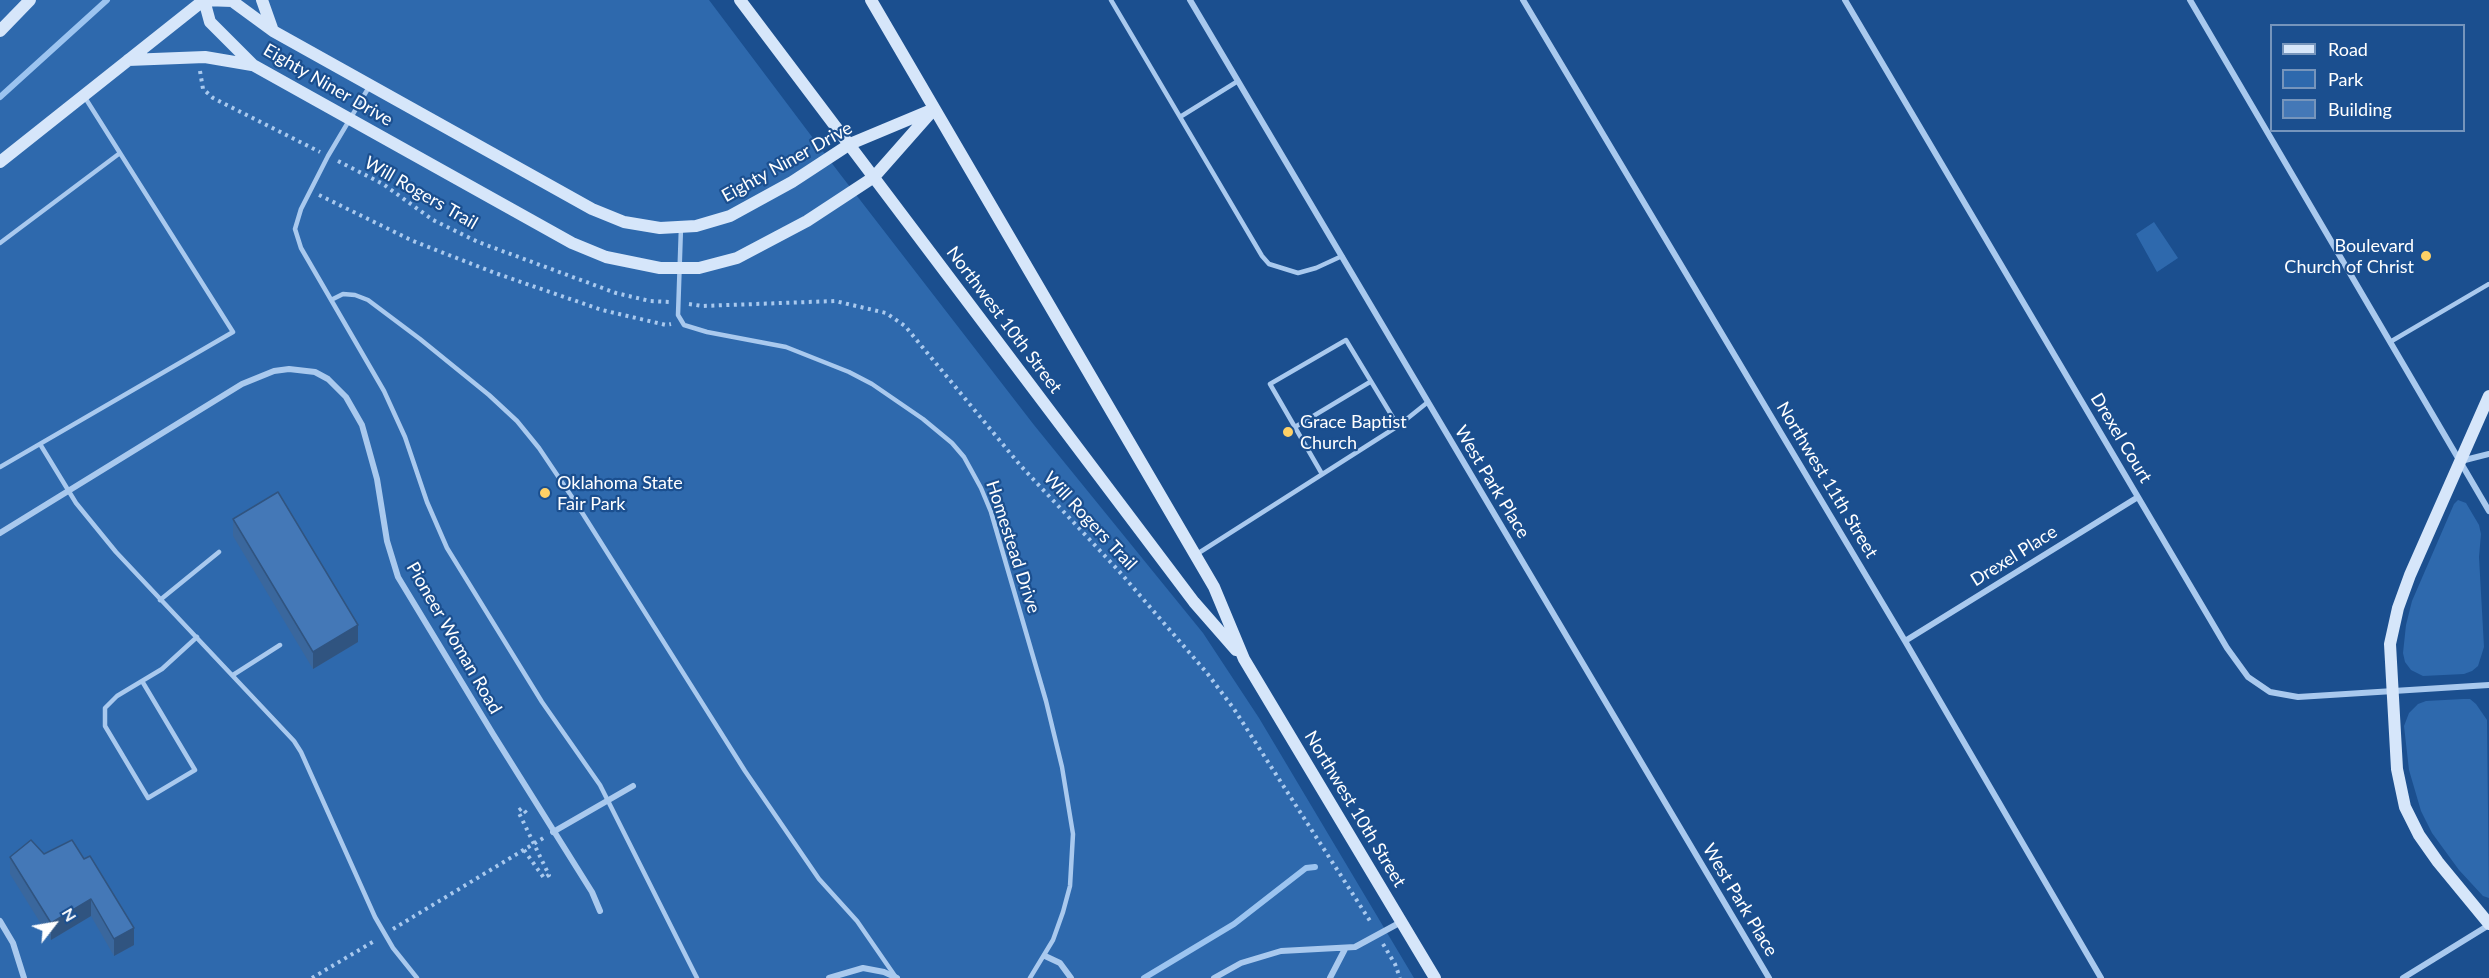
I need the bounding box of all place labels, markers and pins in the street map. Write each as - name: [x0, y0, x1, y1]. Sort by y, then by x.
- place label: Boulevard Church of Christ: [2284, 235, 2414, 278]
- marker: Boulevard Church of Christ: [2419, 249, 2433, 263]
- place label: Grace Baptist Church: [1300, 411, 1407, 454]
- marker: Grace Baptist Church: [1281, 425, 1295, 439]
- place label: Oklahoma State Fair Park: [557, 472, 683, 514]
- marker: Oklahoma State Fair Park: [538, 486, 552, 500]

